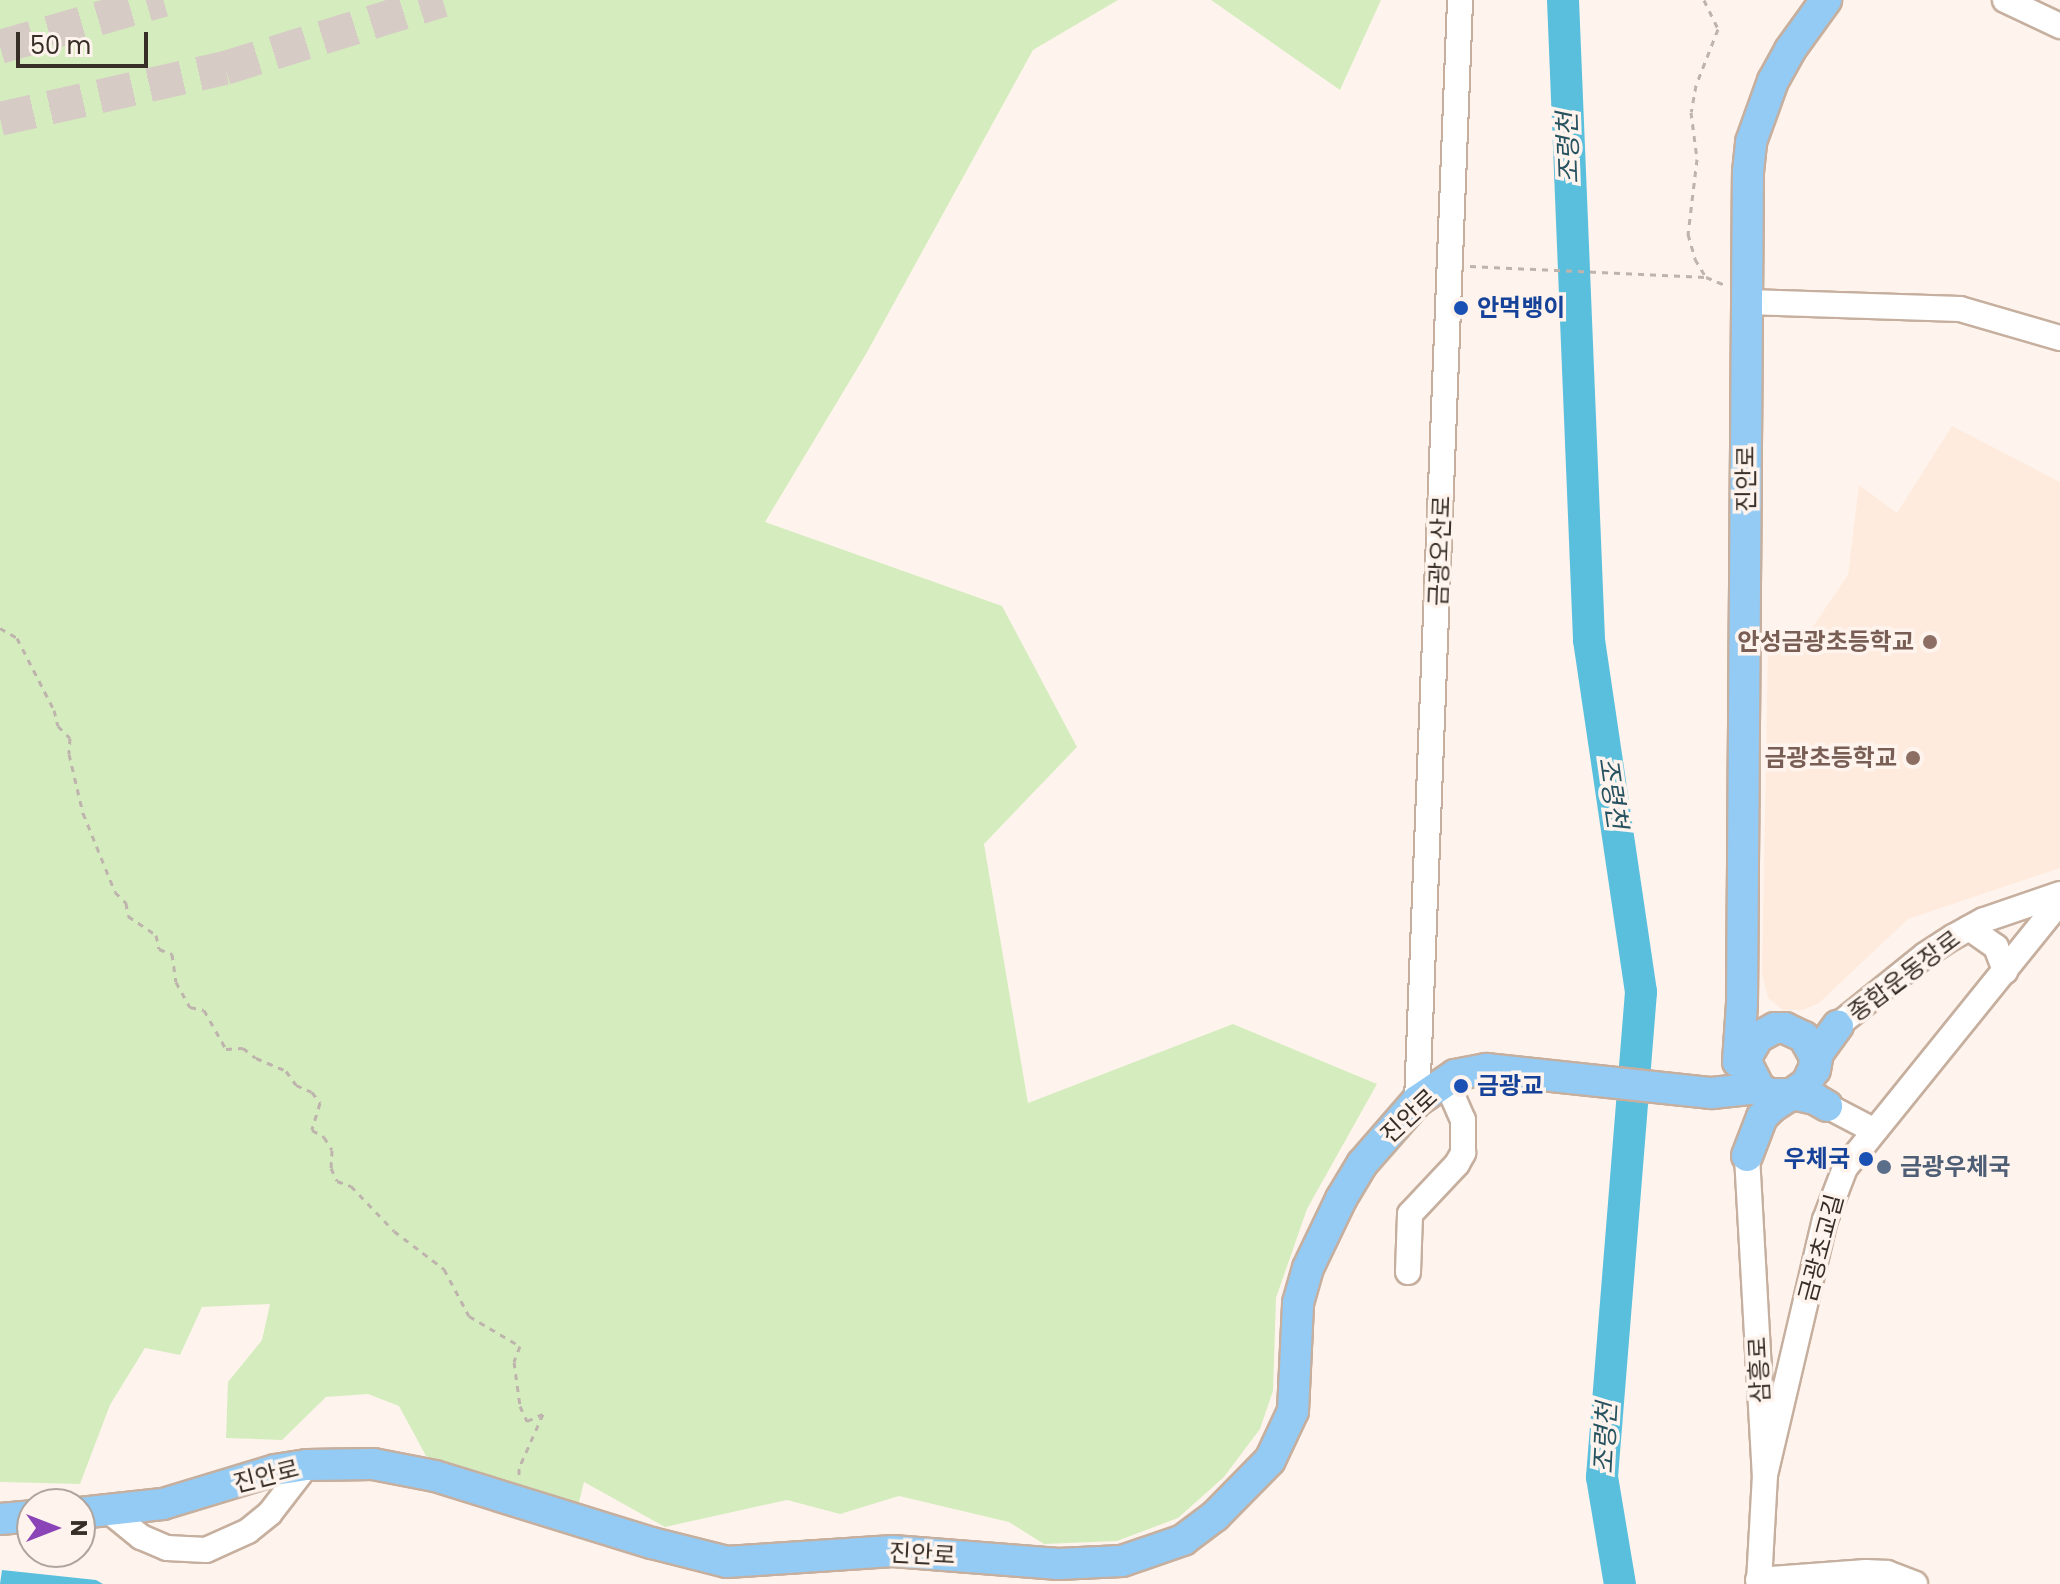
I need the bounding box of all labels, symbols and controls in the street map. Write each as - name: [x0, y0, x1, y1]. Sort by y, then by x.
- scale bar: [20, 16, 152, 66]
- text: 50 m: [30, 29, 91, 62]
- water label: 조령천: [1552, 112, 1586, 184]
- place label: 안먹뱅이: [1477, 294, 1565, 322]
- marker: 안먹뱅이: [1452, 299, 1470, 317]
- street label: 진안로: [1732, 446, 1760, 512]
- street label: 금광오산로: [1424, 495, 1456, 607]
- place label: 안성금광초등학교: [1737, 628, 1914, 656]
- marker: 안성금광초등학교: [1921, 633, 1939, 651]
- place label: 금광초등학교: [1765, 744, 1897, 772]
- marker: 금광초등학교: [1904, 749, 1922, 767]
- water label: 조령천: [1592, 755, 1632, 831]
- street label: 종합운동장로: [1842, 925, 1966, 1027]
- place label: 금광교: [1477, 1072, 1543, 1100]
- marker: 금광교: [1452, 1077, 1470, 1095]
- street label: 진안로: [1375, 1083, 1443, 1149]
- place label: 우체국: [1784, 1145, 1850, 1173]
- marker: 우체국: [1857, 1150, 1875, 1168]
- place label: 금광우체국: [1900, 1153, 2010, 1181]
- marker: 금광우체국: [1875, 1158, 1893, 1176]
- street label: 금광초교길: [1793, 1191, 1849, 1305]
- street label: 삼흥로: [1743, 1336, 1775, 1404]
- water label: 조령천: [1589, 1401, 1623, 1475]
- street label: 진안로: [230, 1454, 302, 1498]
- north arrow: [16, 1488, 96, 1568]
- text: N: [63, 1520, 94, 1536]
- street label: 진안로: [888, 1538, 956, 1570]

